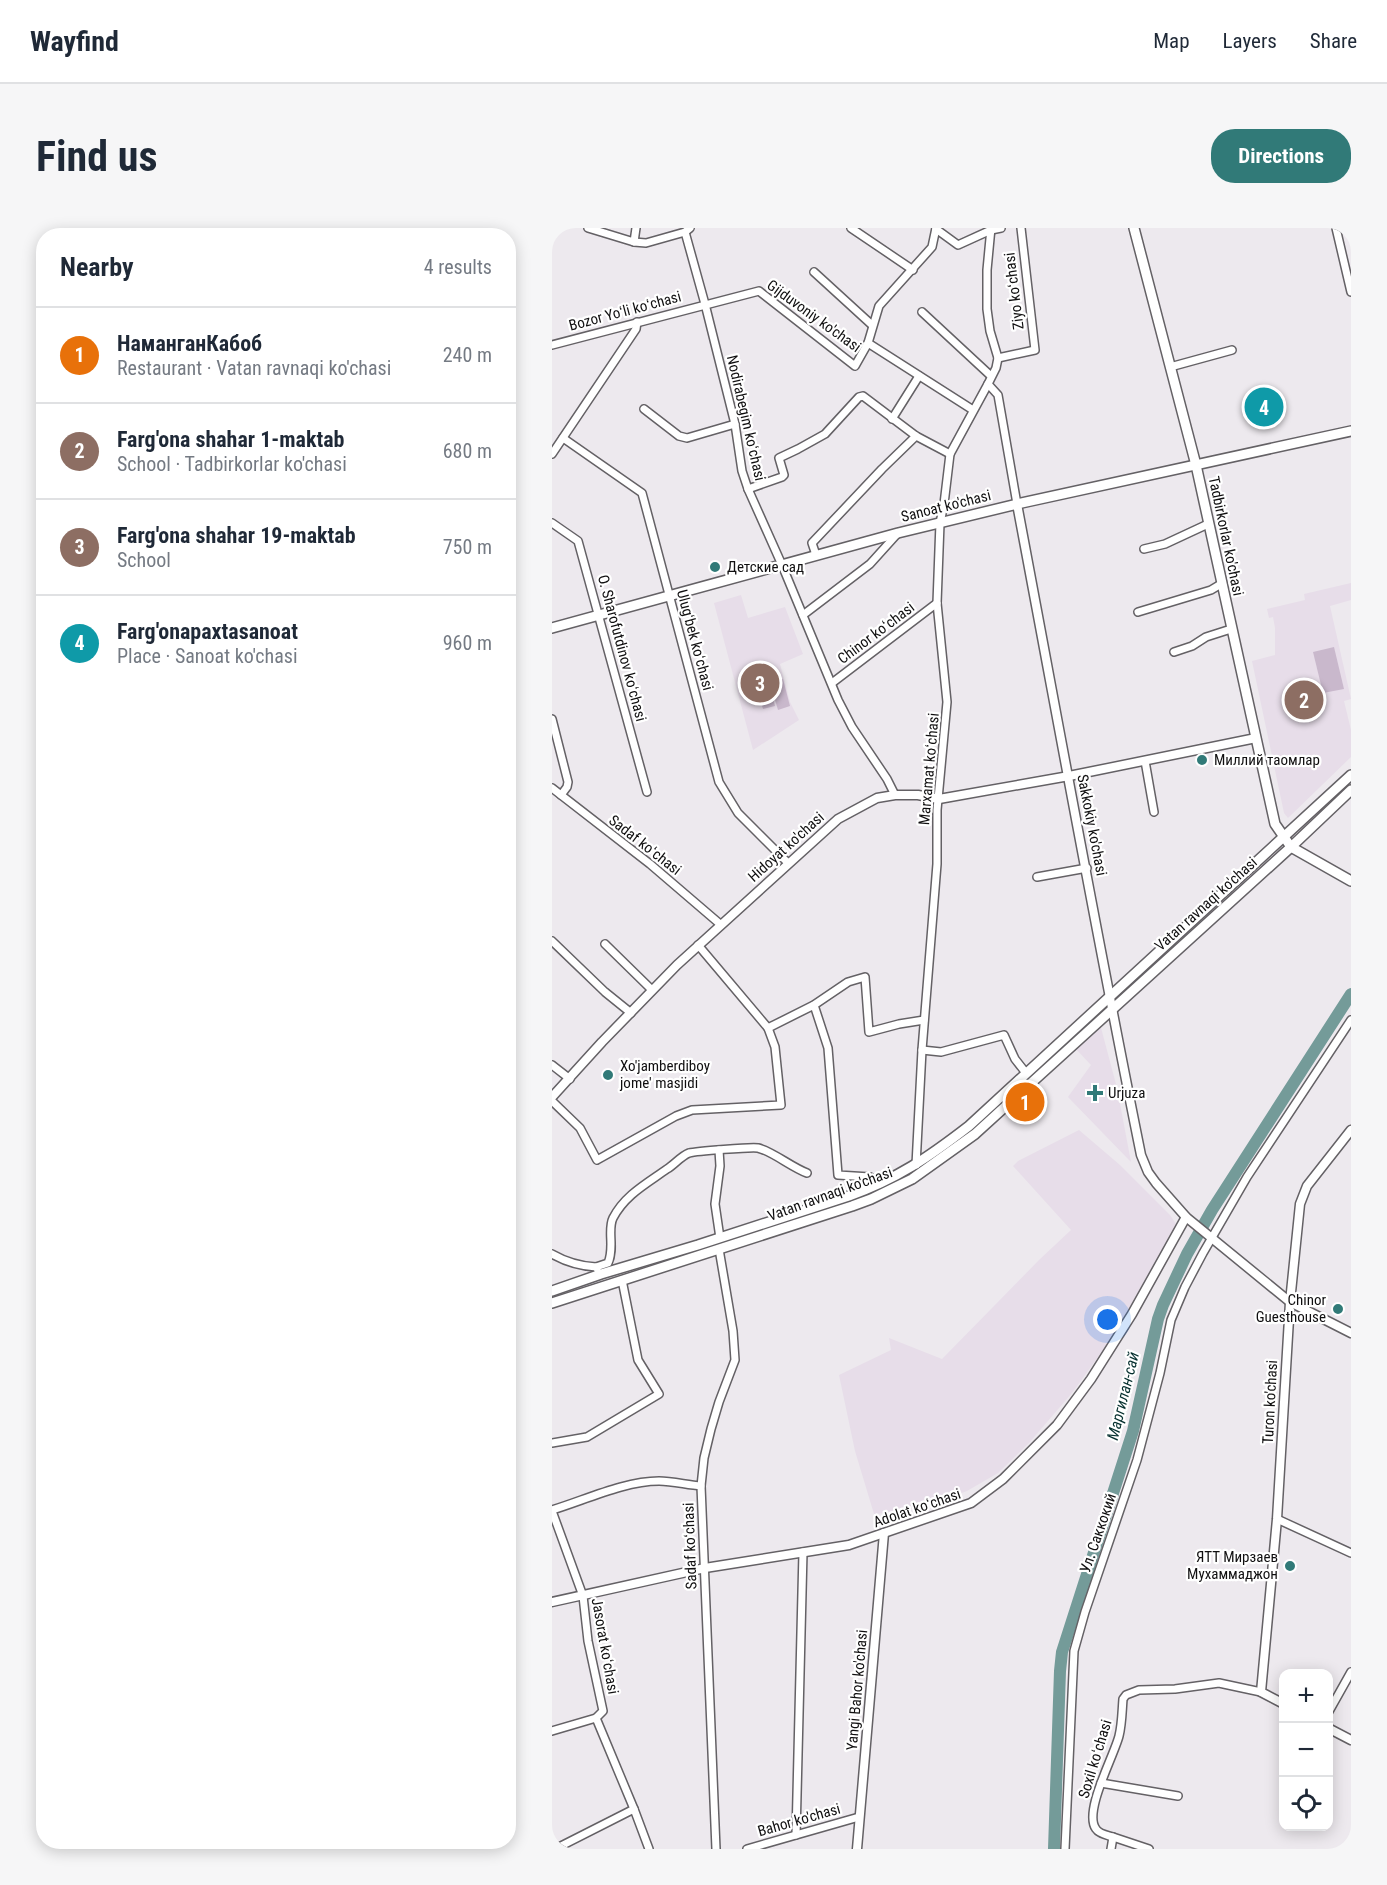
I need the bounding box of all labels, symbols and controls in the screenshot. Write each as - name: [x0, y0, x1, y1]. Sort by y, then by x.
- text: Wayfind: [30, 25, 119, 58]
- text: Map: [1153, 29, 1190, 53]
- text: Layers: [1223, 29, 1277, 53]
- text: Share: [1310, 29, 1357, 53]
- button: Directions: [1211, 129, 1351, 183]
- text: Find us: [36, 132, 157, 181]
- street label: Ziyo koʻchasi: [1000, 251, 1028, 331]
- text: Nearby: [60, 252, 134, 282]
- text: 4 results: [424, 255, 492, 279]
- street label: Gijduvoniy ko'chasi: [764, 276, 864, 356]
- street label: Bozor Yoʻli koʻchasi: [567, 287, 683, 335]
- text: НаманганКабоб: [117, 331, 262, 356]
- text: 1: [74, 343, 85, 367]
- text: 240 m: [443, 343, 492, 367]
- street label: Nodirabegim koʻchasi: [723, 353, 769, 483]
- text: Restaurant · Vatan ravnaqi ko'chasi: [117, 356, 391, 380]
- pin: 4: [1244, 384, 1284, 429]
- text: Farg'ona shahar 1-maktab: [117, 427, 344, 452]
- text: 2: [74, 439, 85, 463]
- text: 680 m: [443, 439, 492, 463]
- text: School · Tadbirkorlar ko'chasi: [117, 452, 347, 476]
- street label: Tadbirkorlar ko'chasi: [1205, 475, 1247, 597]
- street label: Sanoat ko'chasi: [899, 486, 993, 526]
- text: Farg'ona shahar 19-maktab: [117, 523, 356, 548]
- text: 3: [74, 535, 85, 559]
- text: 750 m: [443, 535, 492, 559]
- text: School: [117, 548, 171, 572]
- place label: Детские сад: [727, 558, 804, 576]
- marker: Детские сад: [708, 560, 722, 574]
- street label: O. Sharofutdinov koʻchasi: [594, 573, 650, 723]
- street label: Ulugʻbek koʻchasi: [673, 588, 717, 692]
- street label: Chinor koʻchasi: [834, 598, 918, 668]
- text: Farg'onapaxtasanoat: [117, 619, 298, 644]
- text: 4: [74, 631, 85, 655]
- text: 960 m: [443, 631, 492, 655]
- text: Place · Sanoat ko'chasi: [117, 644, 298, 668]
- pin: 3: [740, 660, 780, 706]
- pin: 2: [1284, 678, 1323, 722]
- street label: Marxamat koʻchasi: [915, 712, 943, 826]
- place label: Миллий таомлар: [1214, 751, 1320, 769]
- marker: Миллий таомлар: [1195, 753, 1209, 767]
- street label: Sakkokiy ko'chasi: [1073, 773, 1111, 877]
- street label: Hidoyat ko'chasi: [744, 808, 828, 886]
- street label: Sadaf koʻchasi: [605, 811, 685, 879]
- street label: Vatan ravnaqi ko'chasi: [1151, 853, 1261, 955]
- place label: Xo'jamberdiboy jome' masjidi: [619, 1057, 710, 1092]
- marker: Xo'jamberdiboy jome' masjidi: [601, 1068, 615, 1082]
- pin: 1: [1006, 1080, 1044, 1124]
- marker: Urjuza: [1086, 1084, 1104, 1102]
- place label: Urjuza: [1108, 1084, 1145, 1102]
- street label: Vatan ravnaqi ko'chasi: [765, 1163, 895, 1225]
- place label: Chinor Guesthouse: [1256, 1291, 1326, 1326]
- marker: Chinor Guesthouse: [1331, 1302, 1345, 1316]
- your location: [1093, 1305, 1122, 1334]
- water label: Маргилан-сай: [1103, 1350, 1143, 1442]
- street label: Turon ko'chasi: [1259, 1360, 1281, 1444]
- street label: Adolat koʻchasi: [871, 1485, 963, 1531]
- street label: Ул. Саккокий: [1076, 1491, 1120, 1575]
- street label: Sadaf koʻchasi: [679, 1502, 701, 1590]
- place label: ЯТТ Мирзаев Мухаммаджон: [1187, 1548, 1278, 1583]
- marker: ЯТТ Мирзаев Мухаммаджон: [1283, 1559, 1297, 1573]
- street label: Jasorat koʻchasi: [588, 1596, 622, 1696]
- street label: Yangi Bahor ko'chasi: [843, 1629, 871, 1751]
- map controls: [1279, 1669, 1333, 1831]
- button: +: [1279, 1669, 1333, 1723]
- street label: Soxil koʻchasi: [1075, 1717, 1115, 1801]
- button: −: [1279, 1723, 1333, 1777]
- button: locate: [1279, 1777, 1333, 1831]
- street label: Bahor ko'chasi: [756, 1800, 842, 1840]

